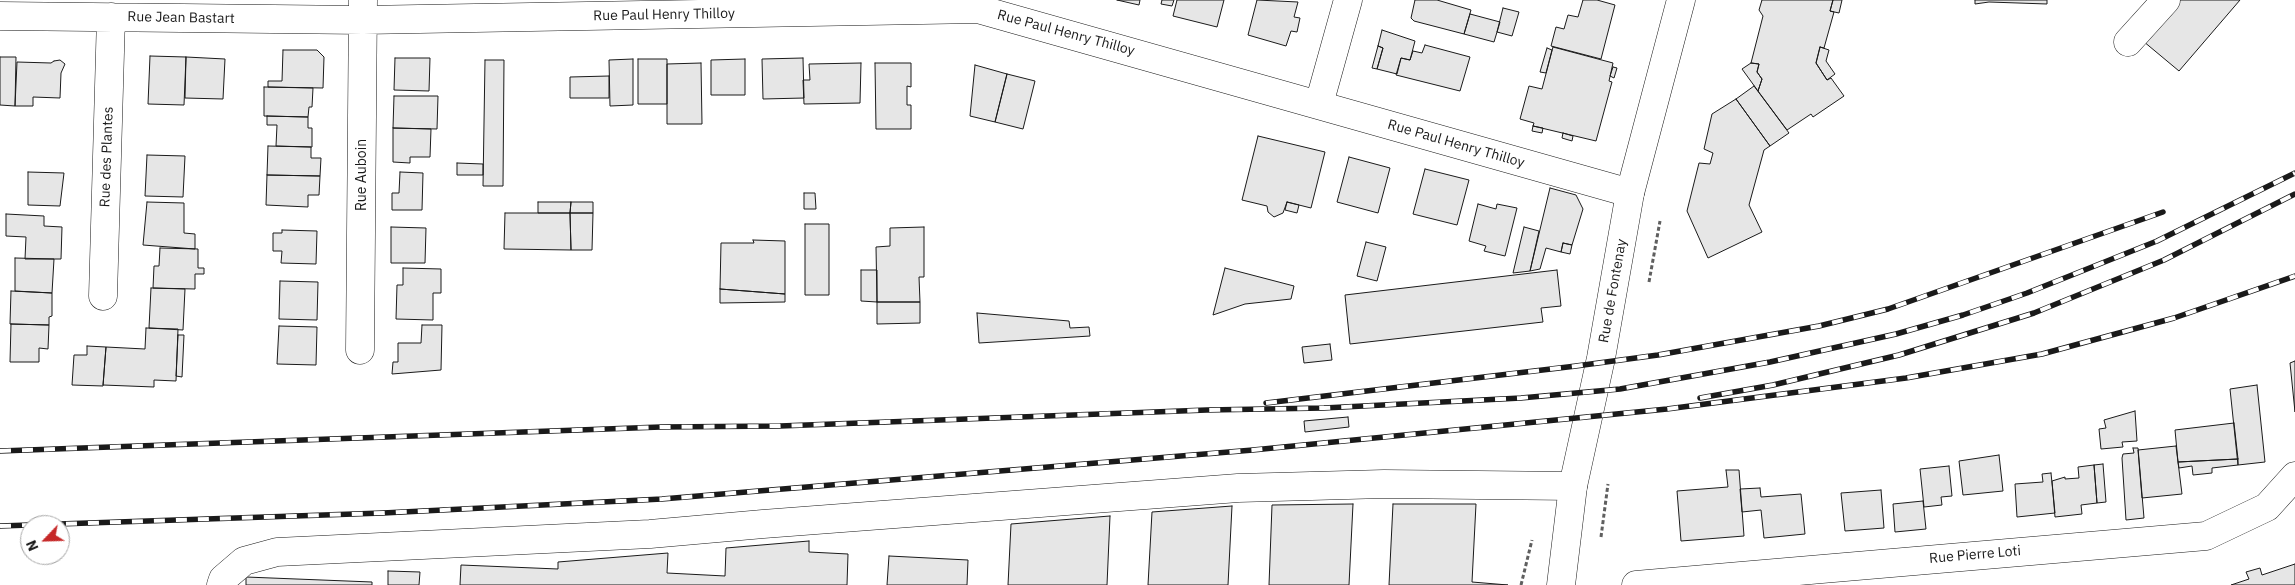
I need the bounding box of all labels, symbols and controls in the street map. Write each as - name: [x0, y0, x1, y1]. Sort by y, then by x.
- street label: Rue Paul Henry Thilloy: [593, 5, 735, 25]
- street label: Rue Paul Henry Thilloy: [995, 7, 1137, 59]
- street label: Rue Jean Bastart: [127, 9, 235, 27]
- street label: Rue des Plantes: [97, 106, 117, 208]
- street label: Rue Paul Henry Thilloy: [1386, 116, 1526, 172]
- street label: Rue Auboin: [354, 139, 370, 211]
- street label: Rue de Fontenay: [1596, 238, 1630, 344]
- north arrow: [20, 515, 70, 565]
- text: N: [22, 537, 42, 554]
- street label: Rue Pierre Loti: [1928, 543, 2022, 567]

